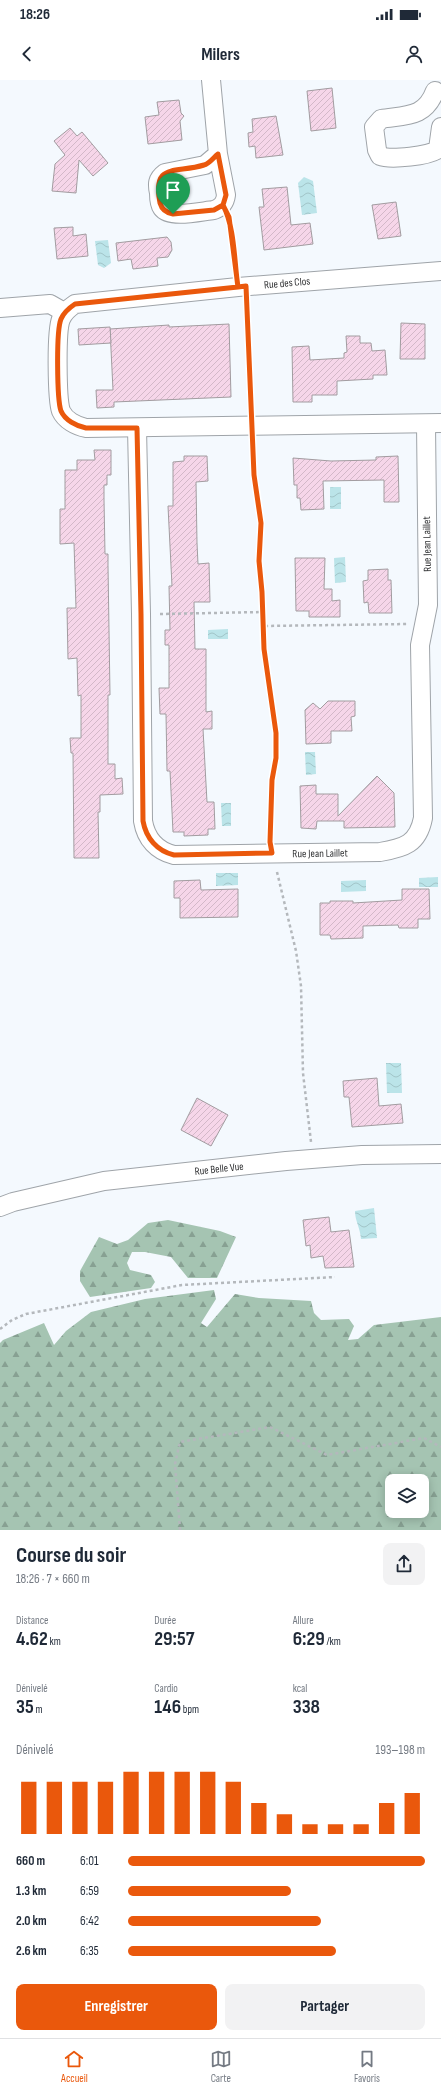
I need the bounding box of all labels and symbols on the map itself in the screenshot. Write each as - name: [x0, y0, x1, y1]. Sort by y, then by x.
- pin: [156, 173, 190, 214]
- street label: Rue des Clos: [263, 274, 311, 291]
- street label: Rue Jean Laillet: [420, 516, 434, 572]
- street label: Rue Jean Laillet: [292, 846, 349, 860]
- street label: Rue Belle Vue: [194, 1159, 244, 1178]

